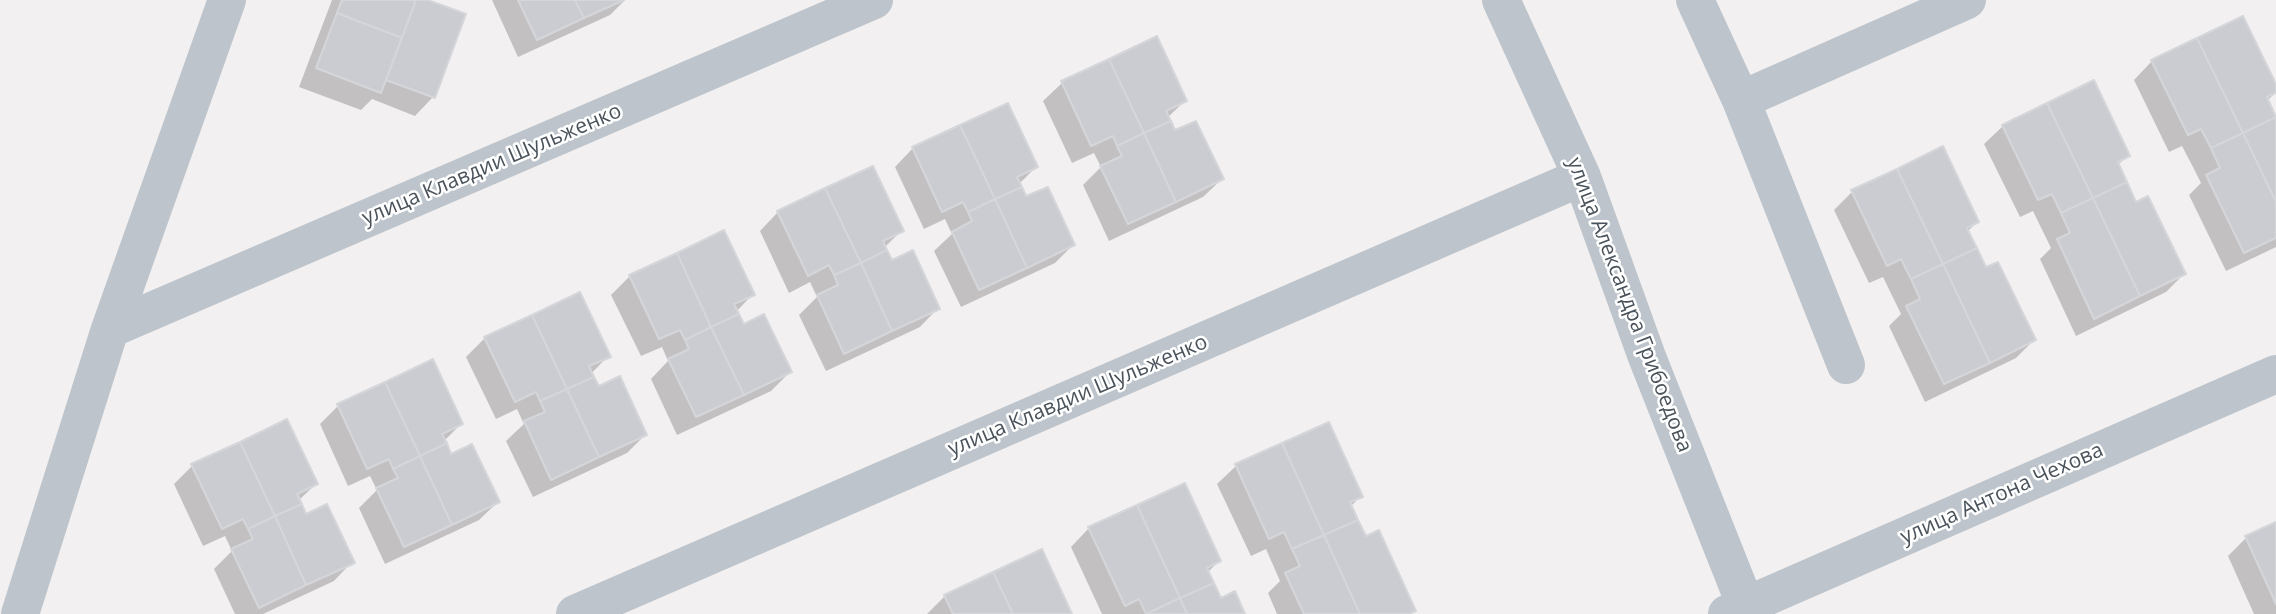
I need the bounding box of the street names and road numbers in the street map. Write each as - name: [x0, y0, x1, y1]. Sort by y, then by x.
- street label: улица Клавдии Шульженко: [358, 99, 626, 231]
- street label: улица Александра Грибоедова: [1561, 154, 1697, 456]
- street label: улица Клавдии Шульженко: [944, 330, 1212, 462]
- street label: улица Антона Чехова: [1897, 438, 2107, 550]

